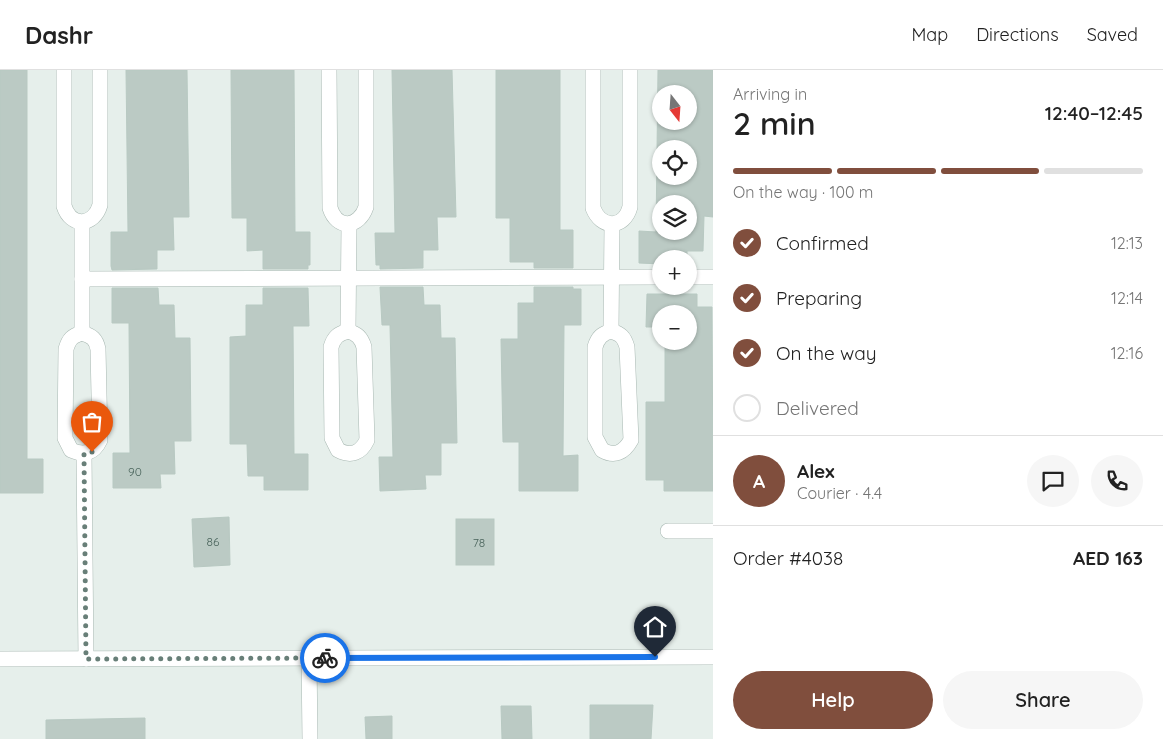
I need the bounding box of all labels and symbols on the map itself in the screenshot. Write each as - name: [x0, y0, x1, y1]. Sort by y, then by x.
- north arrow: [652, 85, 698, 130]
- pin: [71, 401, 113, 452]
- house number: 90: [128, 464, 142, 479]
- house number: 86: [207, 534, 220, 549]
- house number: 78: [473, 535, 485, 550]
- pin: [634, 606, 676, 657]
- courier: [300, 633, 350, 683]

